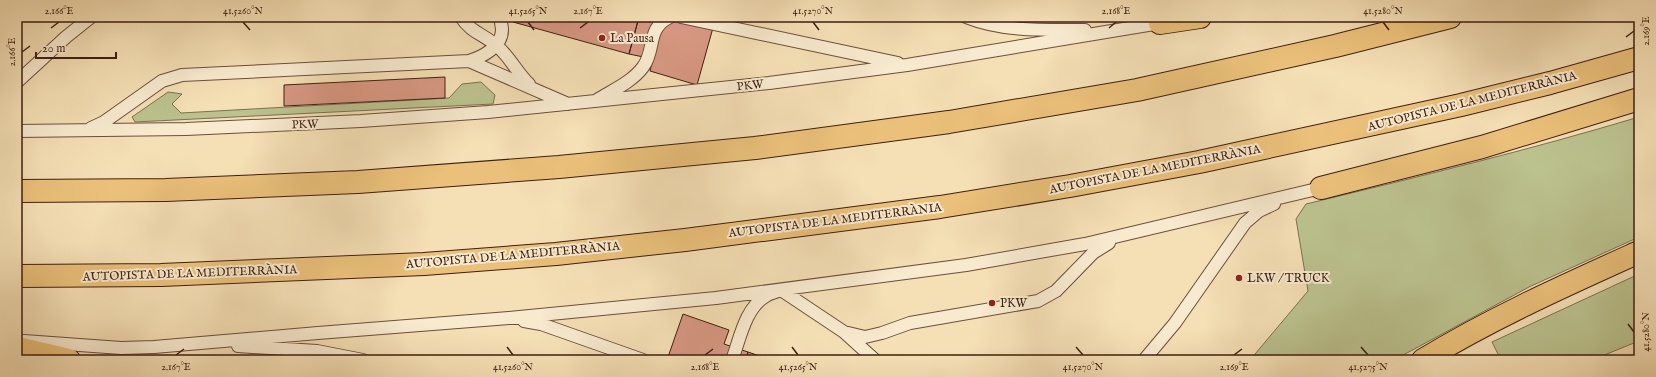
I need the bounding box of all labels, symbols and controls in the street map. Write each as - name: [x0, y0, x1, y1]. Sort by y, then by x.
- text: 2.166°E: [44, 5, 74, 18]
- text: 41.5260°N: [223, 5, 263, 18]
- text: 41.5265°N: [509, 5, 548, 18]
- text: 2.167°E: [573, 5, 603, 18]
- text: 41.5270°N: [793, 5, 834, 18]
- text: 2.168°E: [1102, 5, 1130, 18]
- text: 41.5280°N: [1363, 5, 1403, 18]
- text: 2.169°E: [1640, 16, 1653, 46]
- place label: La Pausa: [610, 31, 655, 46]
- marker: La Pausa: [597, 33, 607, 43]
- scale bar: [36, 34, 116, 60]
- text: 2.166°E: [6, 37, 19, 67]
- text: 20 m: [42, 41, 65, 56]
- street label: AUTOPISTA DE LA MEDITERRÀNIA: [1365, 67, 1579, 135]
- street label: PKW: [736, 77, 765, 94]
- street label: PKW: [291, 117, 319, 132]
- street label: AUTOPISTA DE LA MEDITERRÀNIA: [1047, 140, 1263, 198]
- street label: AUTOPISTA DE LA MEDITERRÀNIA: [726, 199, 943, 241]
- street label: AUTOPISTA DE LA MEDITERRÀNIA: [404, 238, 622, 272]
- street label: AUTOPISTA DE LA MEDITERRÀNIA: [81, 261, 298, 285]
- place label: LKW / TRUCK: [1247, 271, 1330, 286]
- marker: LKW / TRUCK: [1234, 273, 1244, 283]
- place label: PKW: [1000, 296, 1028, 311]
- marker: PKW: [987, 298, 997, 308]
- text: 41.5280°N: [1640, 312, 1653, 352]
- text: 2.167°E: [161, 361, 191, 374]
- text: 41.5260°N: [493, 361, 533, 374]
- text: 2.168°E: [691, 361, 719, 374]
- text: 41.5265°N: [779, 361, 818, 374]
- text: 41.5270°N: [1063, 361, 1104, 374]
- text: 2.169°E: [1219, 361, 1249, 374]
- text: 41.5275°N: [1348, 361, 1388, 374]

